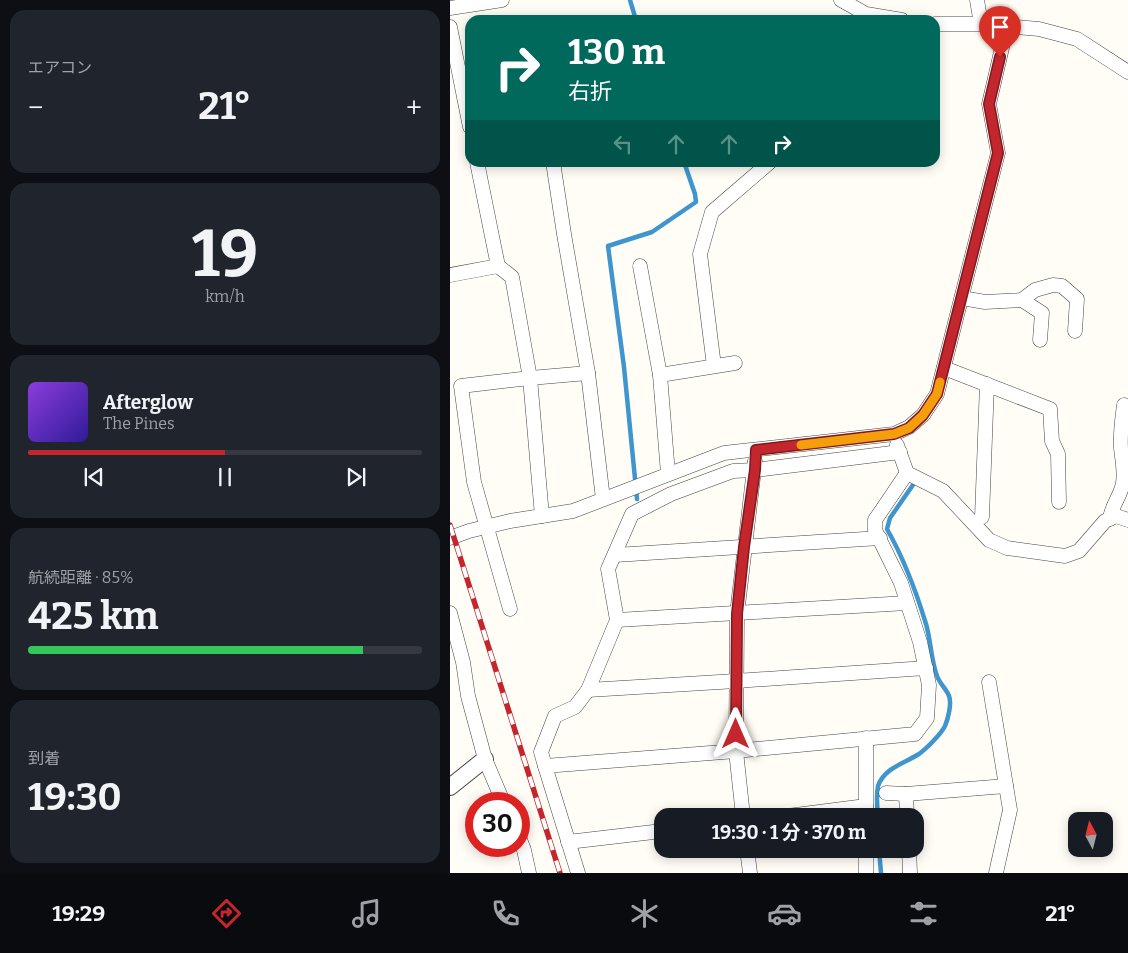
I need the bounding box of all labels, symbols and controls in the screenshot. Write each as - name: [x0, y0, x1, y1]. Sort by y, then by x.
- pin: [979, 6, 1021, 57]
- icon: arrive: [986, 13, 1014, 41]
- text: 130 m: [568, 31, 665, 73]
- icon: right: [485, 35, 550, 100]
- text: エアコン: [28, 58, 92, 77]
- text: 右折: [568, 78, 612, 105]
- text: 21°: [198, 83, 251, 129]
- text: −: [28, 91, 43, 124]
- text: +: [406, 91, 422, 124]
- icon: left: [609, 130, 637, 158]
- icon: ahead: [662, 130, 690, 158]
- icon: ahead: [715, 130, 743, 158]
- icon: right: [768, 130, 796, 158]
- text: 19: [192, 215, 258, 293]
- text: km/h: [205, 287, 245, 306]
- text: Afterglow: [103, 391, 193, 414]
- text: The Pines: [103, 414, 175, 433]
- icon: previous: [80, 463, 108, 491]
- icon: pause: [211, 463, 239, 491]
- icon: next: [342, 463, 370, 491]
- text: 航続距離 · 85%: [28, 568, 133, 587]
- text: 425 km: [28, 593, 158, 639]
- position arrow: [709, 707, 761, 759]
- text: 到着: [28, 749, 60, 768]
- text: 19:30: [28, 774, 122, 820]
- speed limit sign: 30: [465, 792, 530, 857]
- north arrow: [1068, 812, 1112, 858]
- map controls: [1068, 812, 1113, 857]
- text: 19:30 · 1 分 · 370 m: [712, 821, 866, 844]
- icon: directions: [209, 896, 244, 931]
- icon: music: [349, 896, 384, 931]
- icon: phone: [488, 896, 523, 931]
- icon: climate: [627, 896, 662, 931]
- icon: car: [767, 896, 802, 931]
- icon: filters: [906, 896, 941, 931]
- text: 19:29: [52, 900, 105, 927]
- text: 21°: [1045, 900, 1076, 927]

